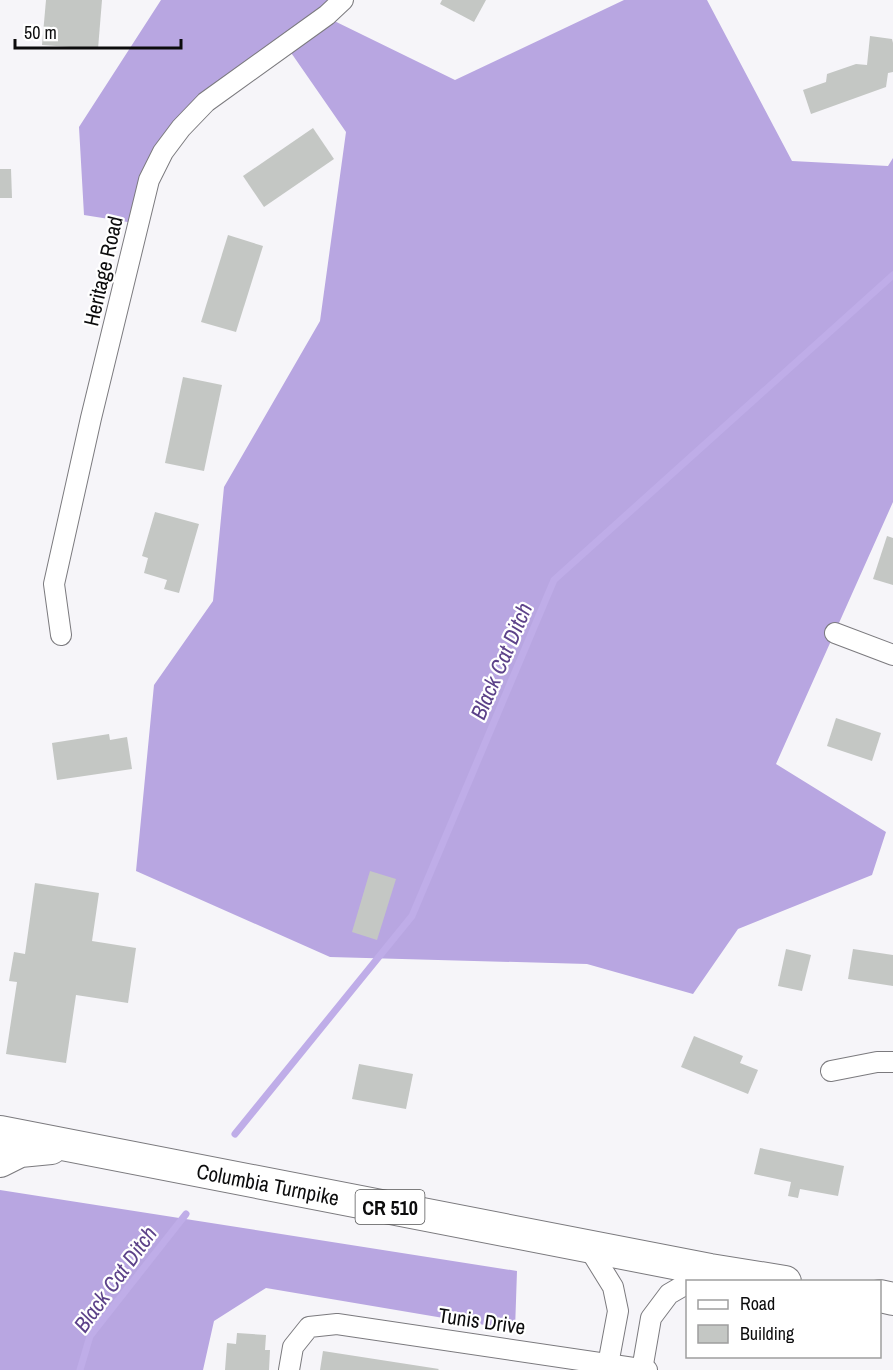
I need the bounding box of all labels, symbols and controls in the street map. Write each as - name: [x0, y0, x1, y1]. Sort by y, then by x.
- scale bar: [15, 12, 182, 50]
- text: 50 m: [24, 20, 57, 45]
- street label: Heritage Road: [76, 213, 130, 329]
- water label: Black Cat Ditch: [463, 598, 539, 724]
- street label: Columbia Turnpike: [194, 1156, 342, 1212]
- road number: CR 510: [356, 1190, 424, 1224]
- water label: Black Cat Ditch: [66, 1220, 164, 1338]
- legend: [686, 1280, 881, 1358]
- text: Road: [740, 1291, 775, 1316]
- street label: Tunis Drive: [437, 1301, 527, 1341]
- text: Building: [740, 1321, 795, 1346]

